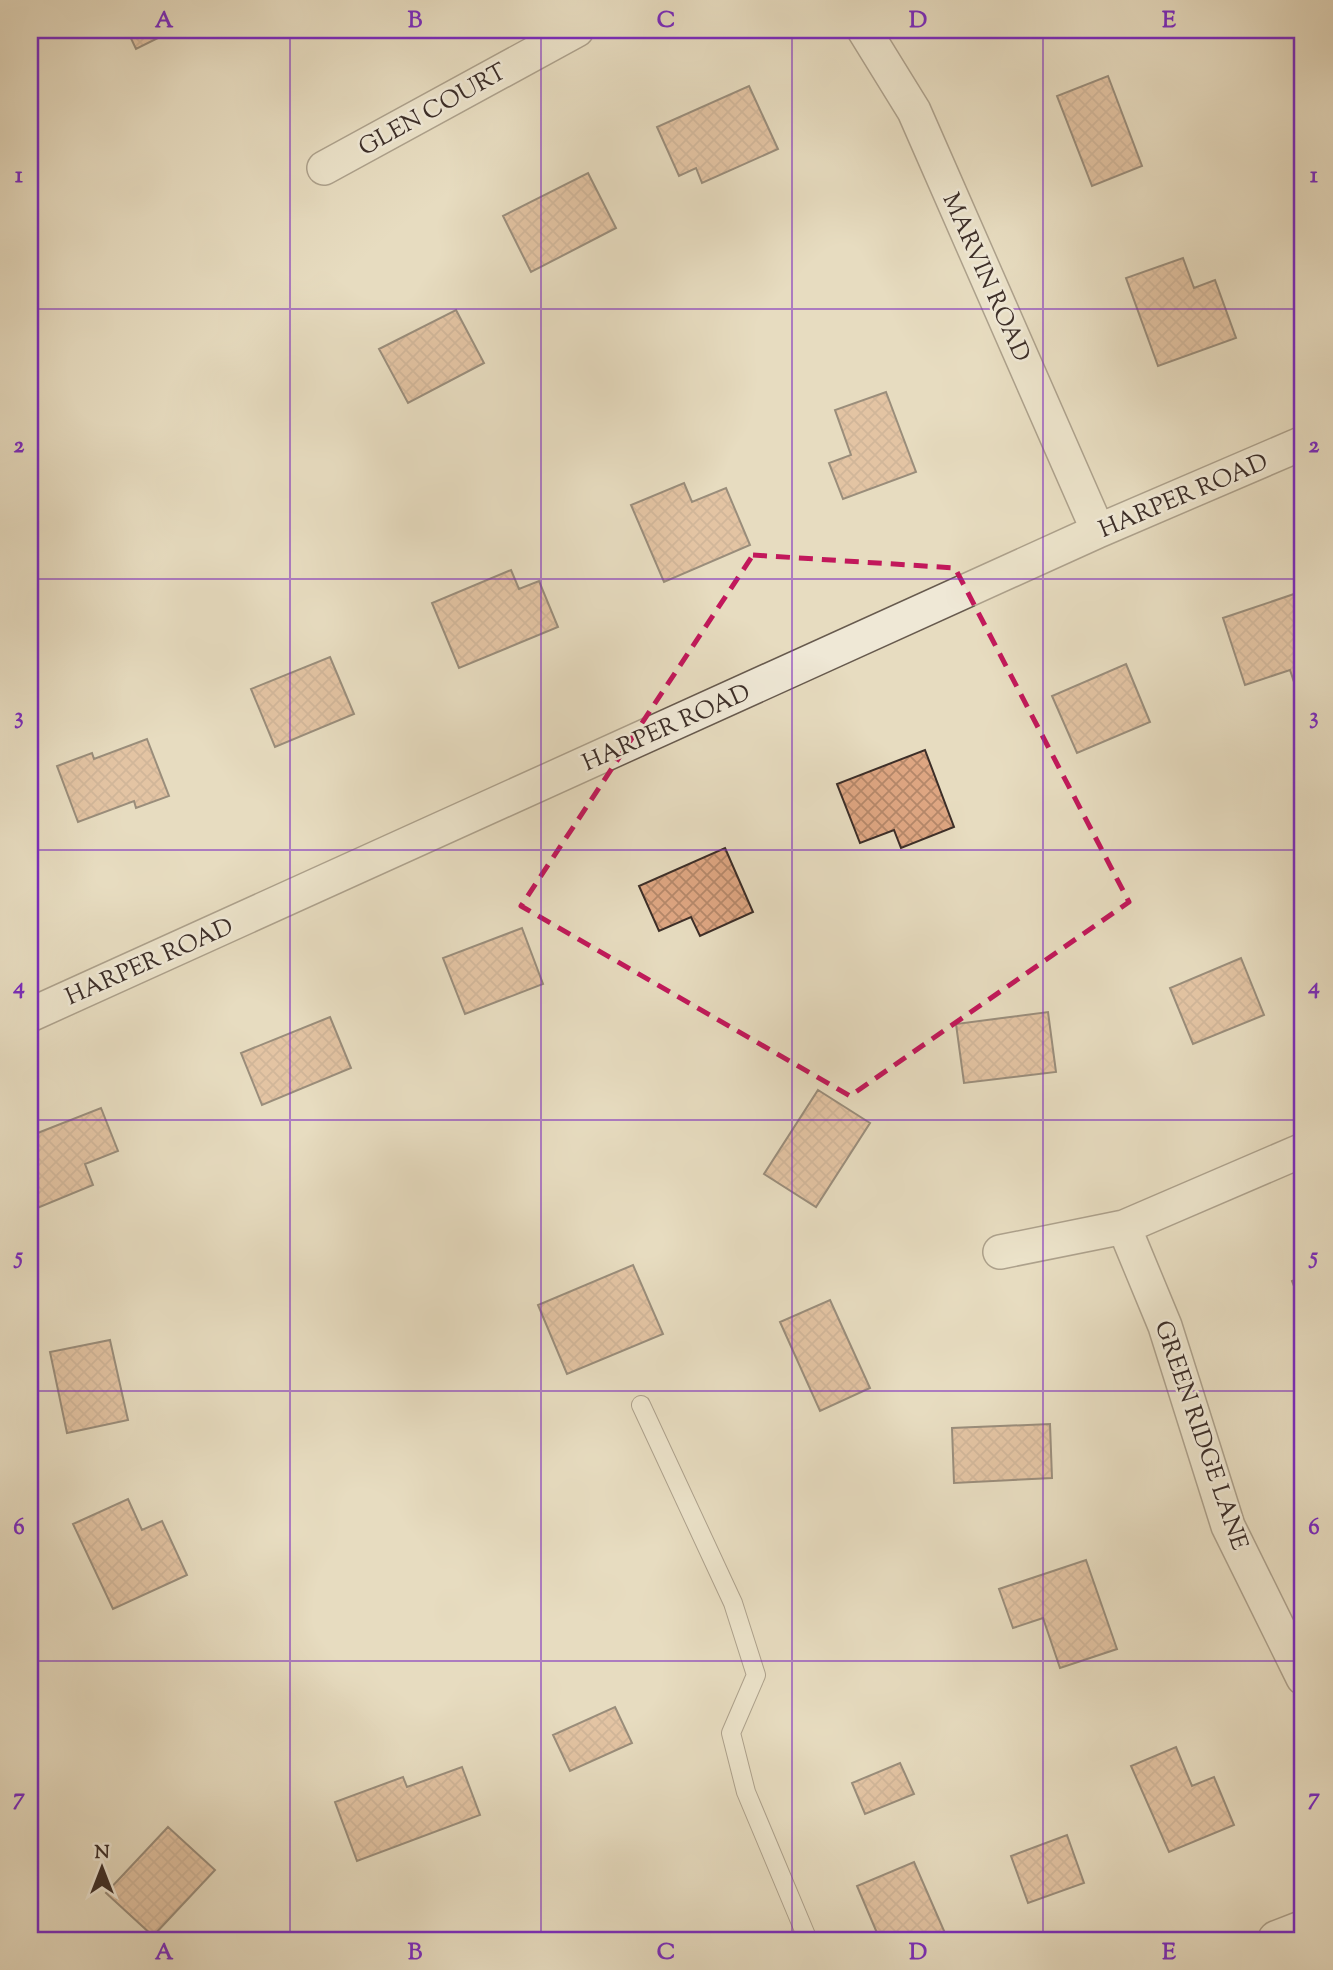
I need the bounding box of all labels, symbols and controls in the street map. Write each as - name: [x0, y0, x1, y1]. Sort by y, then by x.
- text: A: [155, 5, 174, 38]
- text: B: [408, 5, 423, 38]
- text: C: [657, 5, 675, 38]
- text: D: [909, 5, 927, 38]
- text: E: [1162, 5, 1176, 38]
- street label: GLEN COURT: [353, 56, 513, 165]
- text: 1: [15, 160, 23, 193]
- text: 1: [1310, 160, 1318, 193]
- street label: MARVIN ROAD: [933, 188, 1038, 368]
- text: 2: [14, 430, 25, 463]
- text: 2: [1309, 430, 1320, 463]
- street label: HARPER ROAD: [1094, 446, 1273, 548]
- street label: HARPER ROAD: [577, 677, 756, 781]
- text: 3: [14, 701, 24, 734]
- text: 3: [1309, 701, 1319, 734]
- street label: HARPER ROAD: [60, 911, 239, 1015]
- text: 4: [12, 971, 25, 1004]
- text: 4: [1307, 971, 1320, 1004]
- text: 5: [13, 1241, 23, 1274]
- text: 5: [1308, 1241, 1318, 1274]
- street label: GREEN RIDGE LANE: [1145, 1316, 1256, 1556]
- text: 6: [13, 1512, 25, 1545]
- text: 6: [1308, 1512, 1320, 1545]
- text: 7: [13, 1782, 25, 1815]
- text: 7: [1308, 1782, 1320, 1815]
- north arrow: [66, 1834, 136, 1904]
- text: N: [94, 1840, 110, 1867]
- text: A: [155, 1937, 174, 1970]
- text: B: [408, 1937, 423, 1970]
- text: C: [657, 1937, 675, 1970]
- text: D: [909, 1937, 927, 1970]
- text: E: [1162, 1937, 1176, 1970]

